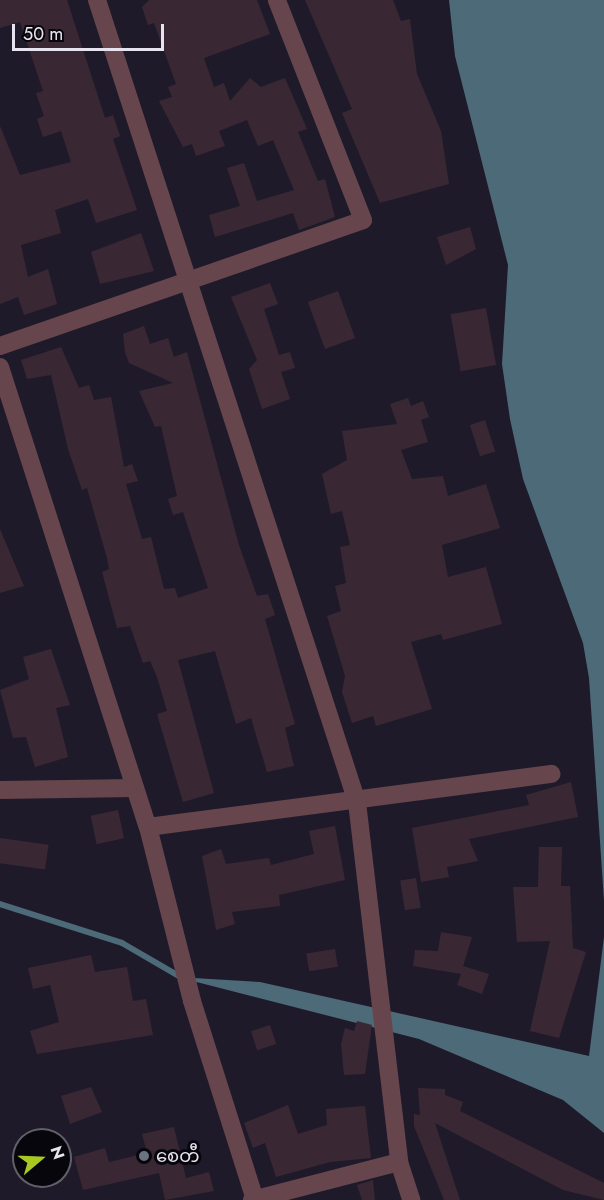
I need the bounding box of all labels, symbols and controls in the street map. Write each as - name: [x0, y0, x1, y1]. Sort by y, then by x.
- scale bar: [15, 12, 166, 50]
- text: 50 m: [23, 21, 63, 47]
- north arrow: [12, 1128, 72, 1188]
- text: N: [45, 1143, 71, 1162]
- place label: စေတီ: [156, 1145, 199, 1167]
- marker: စေတီ: [137, 1149, 151, 1163]

